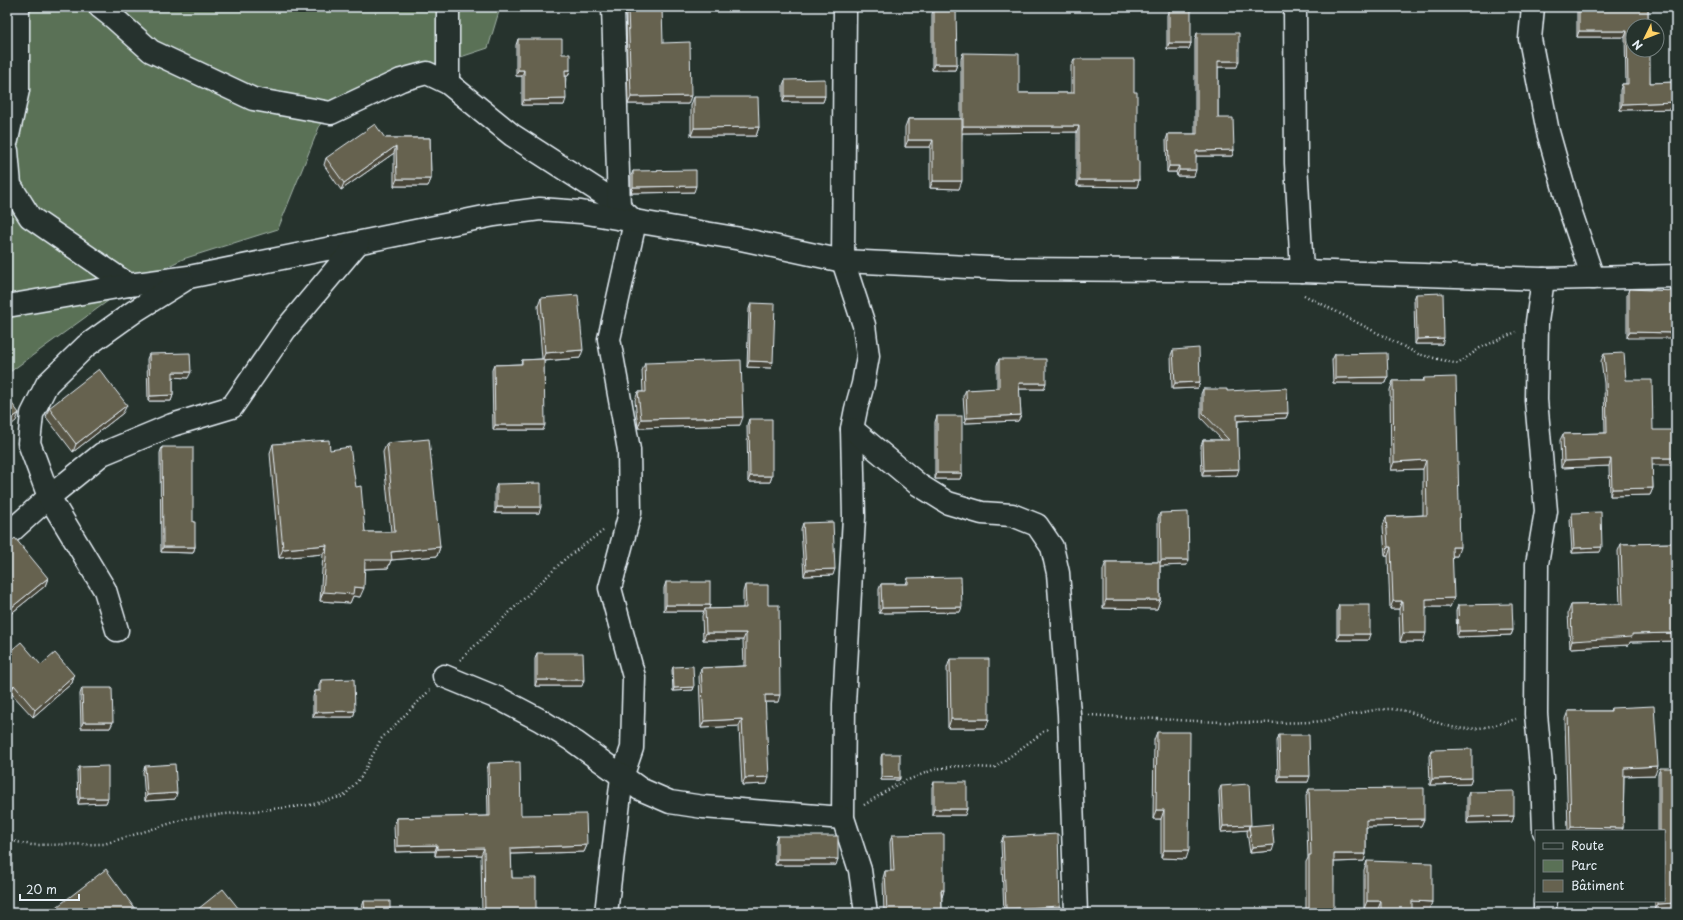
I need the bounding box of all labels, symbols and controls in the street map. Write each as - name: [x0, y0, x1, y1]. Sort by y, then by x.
- north arrow: [1625, 18, 1665, 58]
- text: N: [1628, 36, 1647, 54]
- legend: [1535, 830, 1665, 902]
- text: Route: [1571, 836, 1604, 854]
- text: Parc: [1571, 856, 1597, 874]
- scale bar: [20, 876, 79, 902]
- text: Bâtiment: [1571, 876, 1624, 894]
- text: 20 m: [26, 880, 57, 898]

